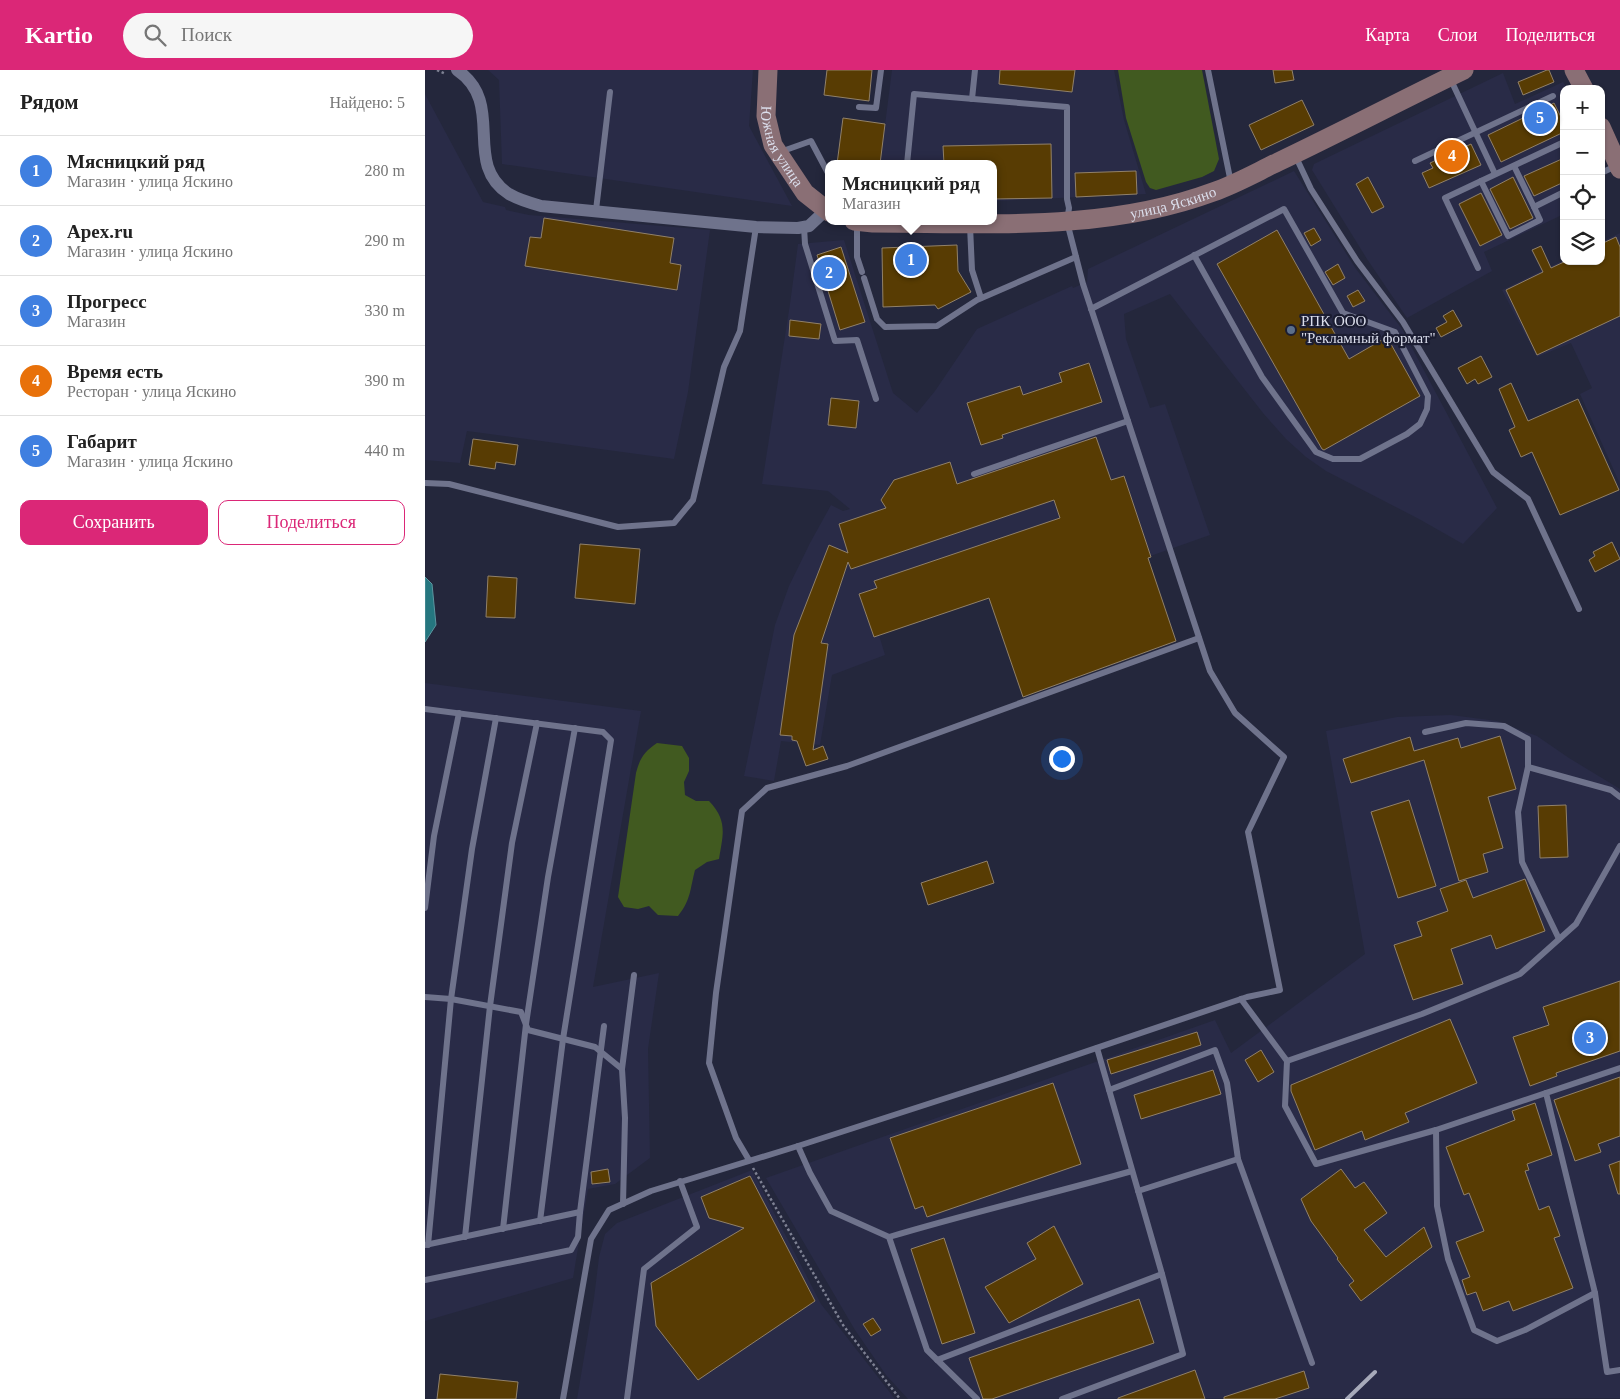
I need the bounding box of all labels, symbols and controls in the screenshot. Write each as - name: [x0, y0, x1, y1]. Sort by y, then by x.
- search box: [123, 13, 473, 58]
- icon: search: [141, 21, 169, 49]
- text: Kartio: [25, 22, 93, 48]
- text: Поиск: [181, 24, 232, 45]
- text: Карта: [1365, 25, 1410, 45]
- text: Слои: [1438, 25, 1477, 45]
- text: Поделиться: [1505, 25, 1595, 45]
- map controls: [1560, 85, 1605, 265]
- button: +: [1560, 85, 1605, 130]
- text: Рядом: [20, 90, 79, 114]
- text: Найдено: 5: [330, 94, 405, 111]
- pin: 5: [1524, 99, 1556, 137]
- street label: Южная улица: [758, 105, 807, 190]
- button: −: [1560, 130, 1605, 175]
- pin: 4: [1436, 137, 1468, 175]
- text: Мясницкий ряд: [67, 151, 205, 172]
- popup: [825, 160, 997, 225]
- text: 1: [32, 162, 40, 179]
- text: 280 m: [365, 162, 405, 179]
- text: Магазин · улица Яскино: [67, 173, 233, 190]
- text: Мясницкий ряд: [842, 173, 980, 194]
- button: locate: [1560, 175, 1605, 220]
- street label: улица Яскино: [1129, 184, 1218, 222]
- text: Магазин: [842, 195, 901, 212]
- button: layers: [1560, 220, 1605, 265]
- text: Apex.ru: [67, 221, 133, 242]
- text: 2: [32, 232, 40, 249]
- text: 290 m: [365, 232, 405, 249]
- pin: 1: [895, 241, 927, 279]
- text: Магазин · улица Яскино: [67, 243, 233, 260]
- pin: 2: [813, 254, 845, 292]
- text: Прогресс: [67, 291, 147, 312]
- text: 3: [32, 302, 40, 319]
- text: 330 m: [365, 302, 405, 319]
- text: Магазин: [67, 313, 125, 330]
- place label: РПК ООО "Рекламный формат": [1301, 313, 1436, 346]
- marker: РПК ООО "Рекламный формат": [1285, 324, 1297, 336]
- text: Время есть: [67, 361, 163, 382]
- text: 4: [32, 372, 40, 389]
- text: 390 m: [365, 372, 405, 389]
- text: Ресторан · улица Яскино: [67, 383, 236, 400]
- text: Габарит: [67, 431, 137, 452]
- text: 5: [32, 442, 40, 459]
- text: 440 m: [365, 442, 405, 459]
- text: Магазин · улица Яскино: [67, 453, 233, 470]
- button: Сохранить: [20, 500, 208, 545]
- button: Поделиться: [218, 500, 405, 545]
- your location: [1049, 746, 1075, 772]
- pin: 3: [1574, 1019, 1606, 1057]

